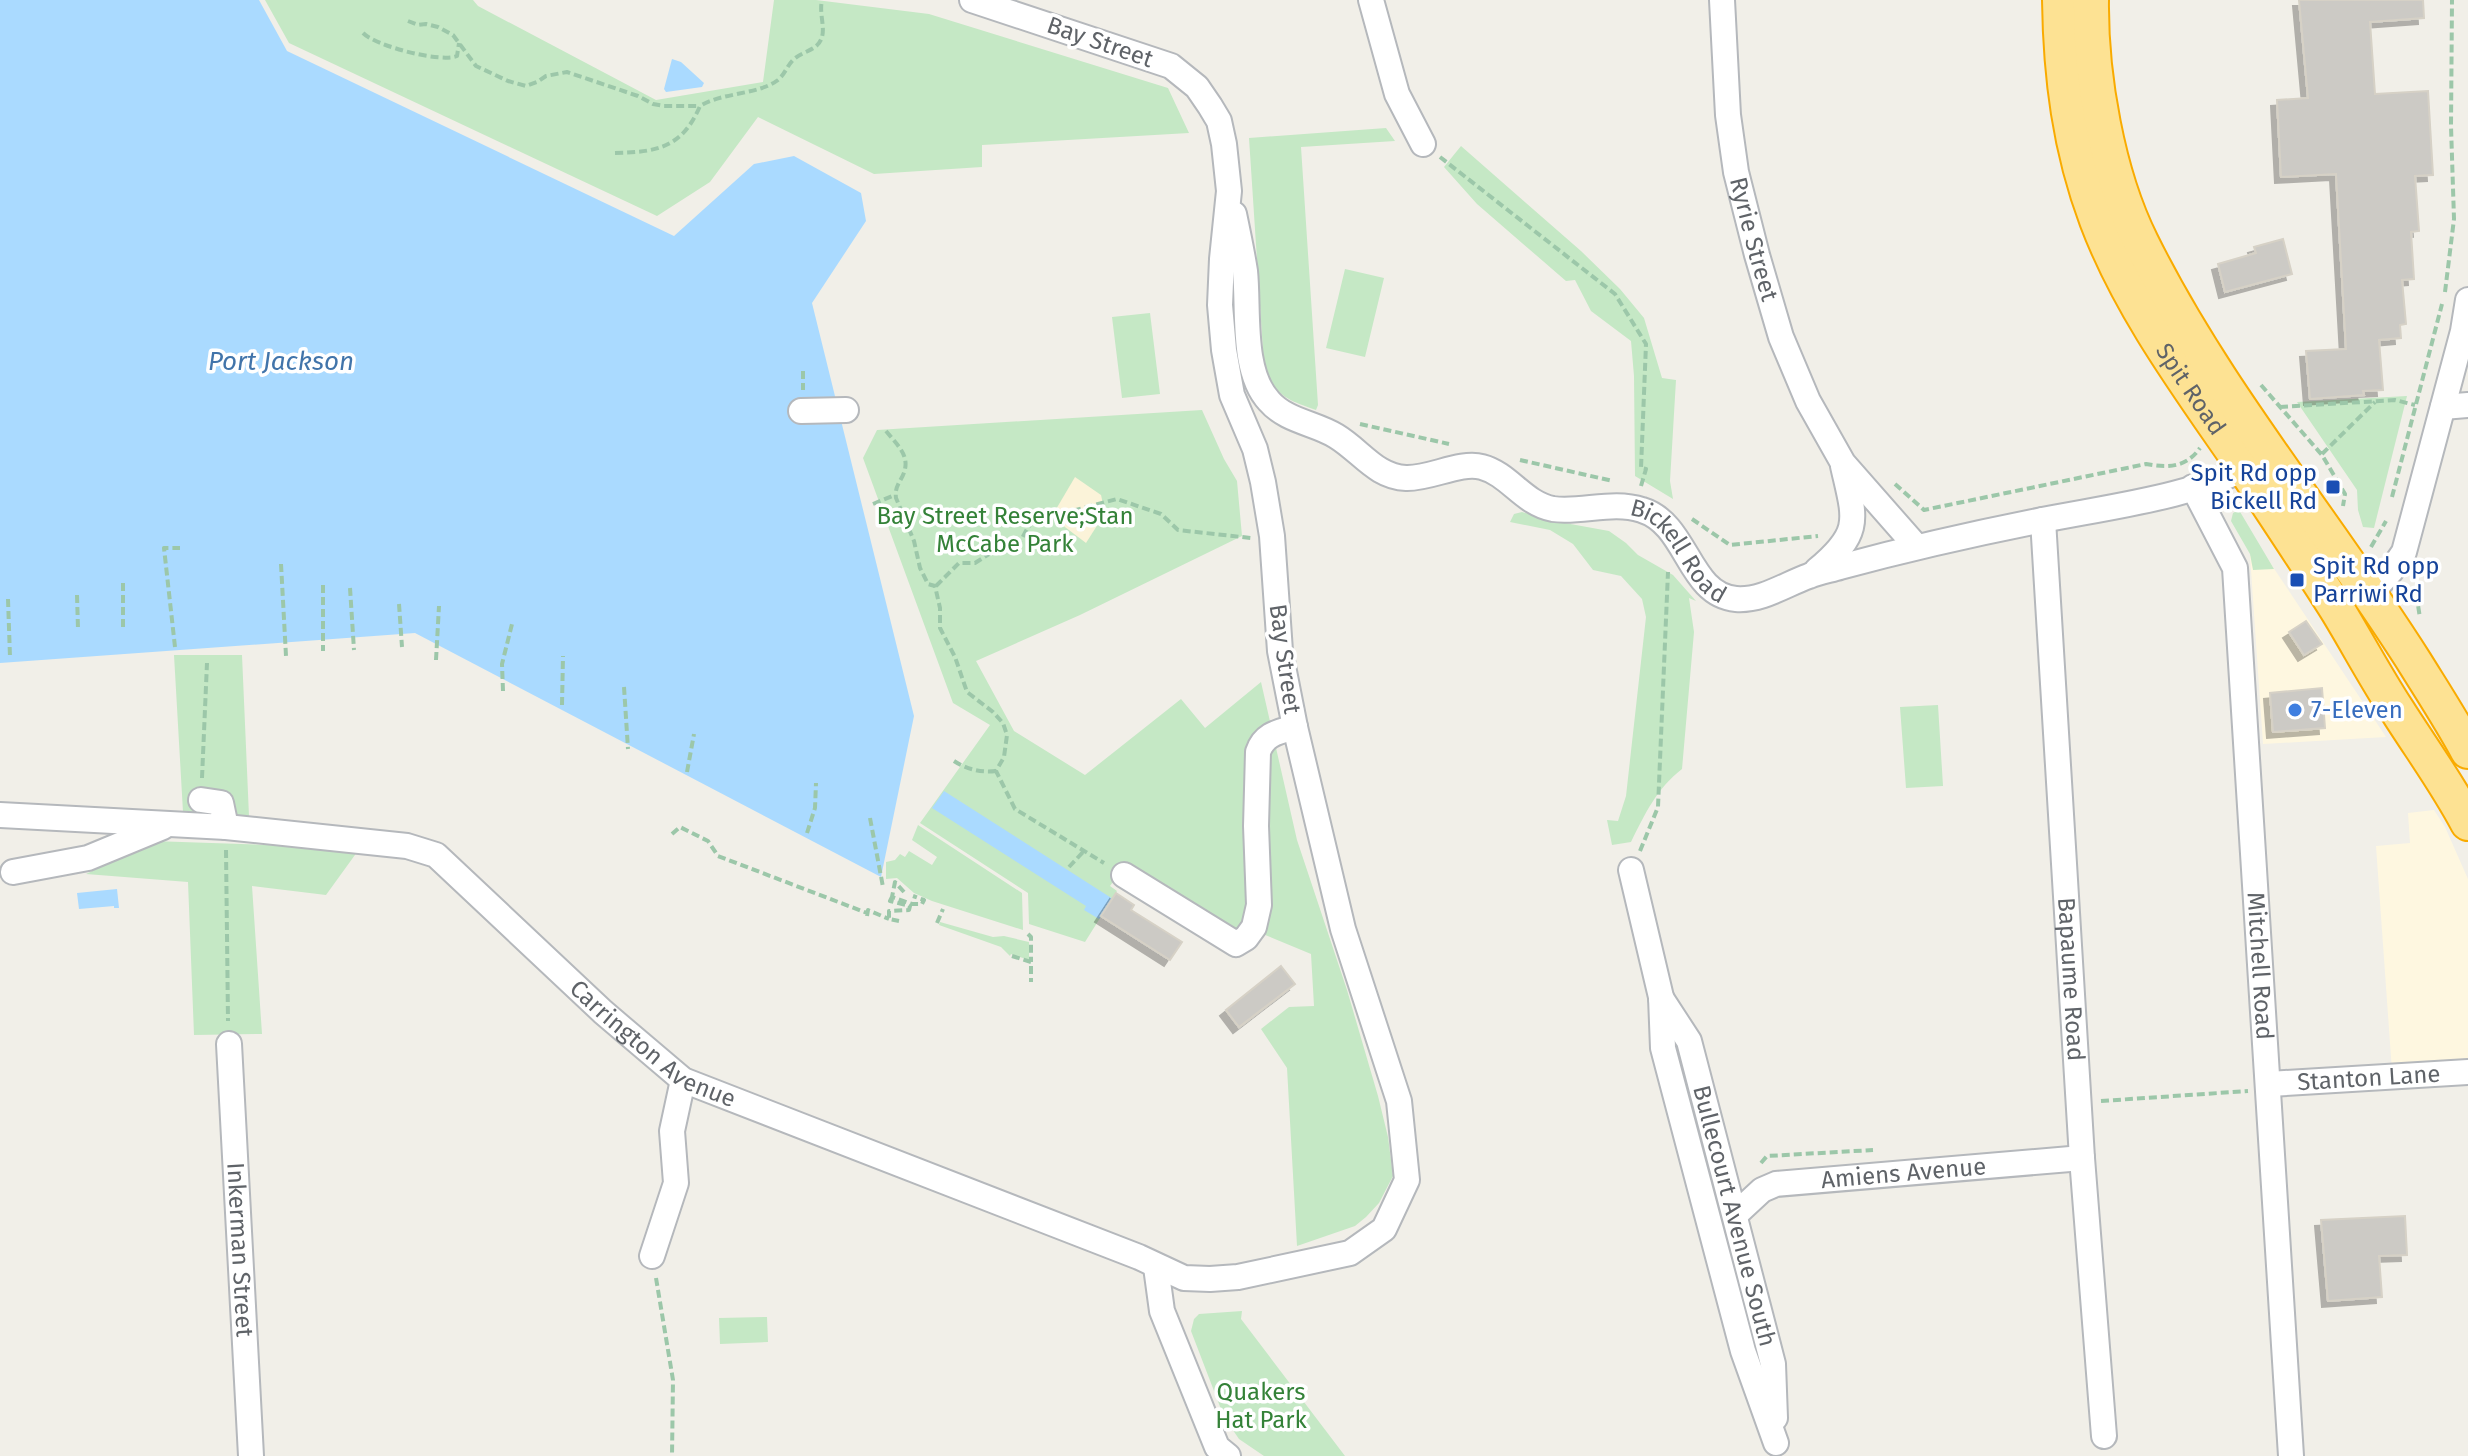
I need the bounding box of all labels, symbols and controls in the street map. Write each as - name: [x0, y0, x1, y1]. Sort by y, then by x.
- street label: Bay Street: [1043, 11, 1157, 73]
- street label: Ryrie Street: [1724, 174, 1784, 305]
- street label: Spit Road: [2150, 338, 2232, 440]
- water label: Port Jackson: [208, 346, 354, 377]
- place label: Spit Rd opp Bickell Rd: [2190, 459, 2317, 515]
- marker: Spit Rd opp Bickell Rd: [2324, 478, 2342, 496]
- street label: Bickell Road: [1627, 493, 1731, 609]
- park label: Bay Street Reserve;Stan McCabe Park: [877, 502, 1133, 558]
- place label: Spit Rd opp Parriwi Rd: [2313, 552, 2440, 608]
- marker: Spit Rd opp Parriwi Rd: [2288, 571, 2306, 589]
- street label: Bay Street: [1263, 602, 1307, 716]
- place label: 7-Eleven: [2311, 696, 2403, 724]
- marker: 7-Eleven: [2286, 701, 2304, 719]
- street label: Mitchell Road: [2241, 891, 2279, 1041]
- street label: Bapaume Road: [2052, 896, 2090, 1062]
- street label: Carrington Avenue: [564, 974, 740, 1113]
- street label: Stanton Lane: [2296, 1060, 2441, 1096]
- street label: Bullecourt Avenue South: [1687, 1082, 1782, 1350]
- street label: Amiens Avenue: [1820, 1152, 1987, 1194]
- street label: Inkerman Street: [221, 1162, 259, 1338]
- park label: Quakers Hat Park: [1215, 1378, 1308, 1434]

